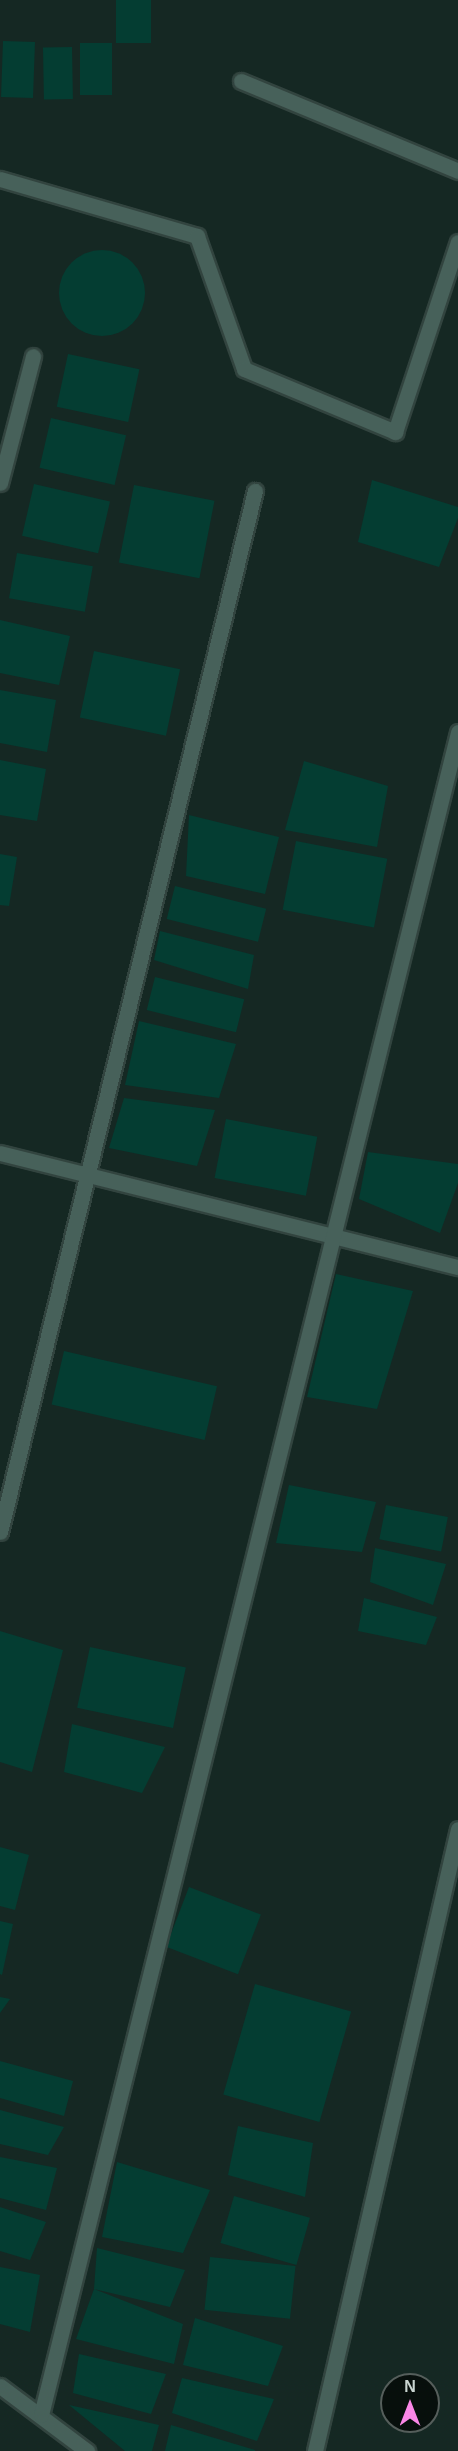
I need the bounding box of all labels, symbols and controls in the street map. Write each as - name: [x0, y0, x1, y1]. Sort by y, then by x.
- north arrow: [380, 2373, 440, 2433]
- text: N: [404, 2378, 416, 2395]

